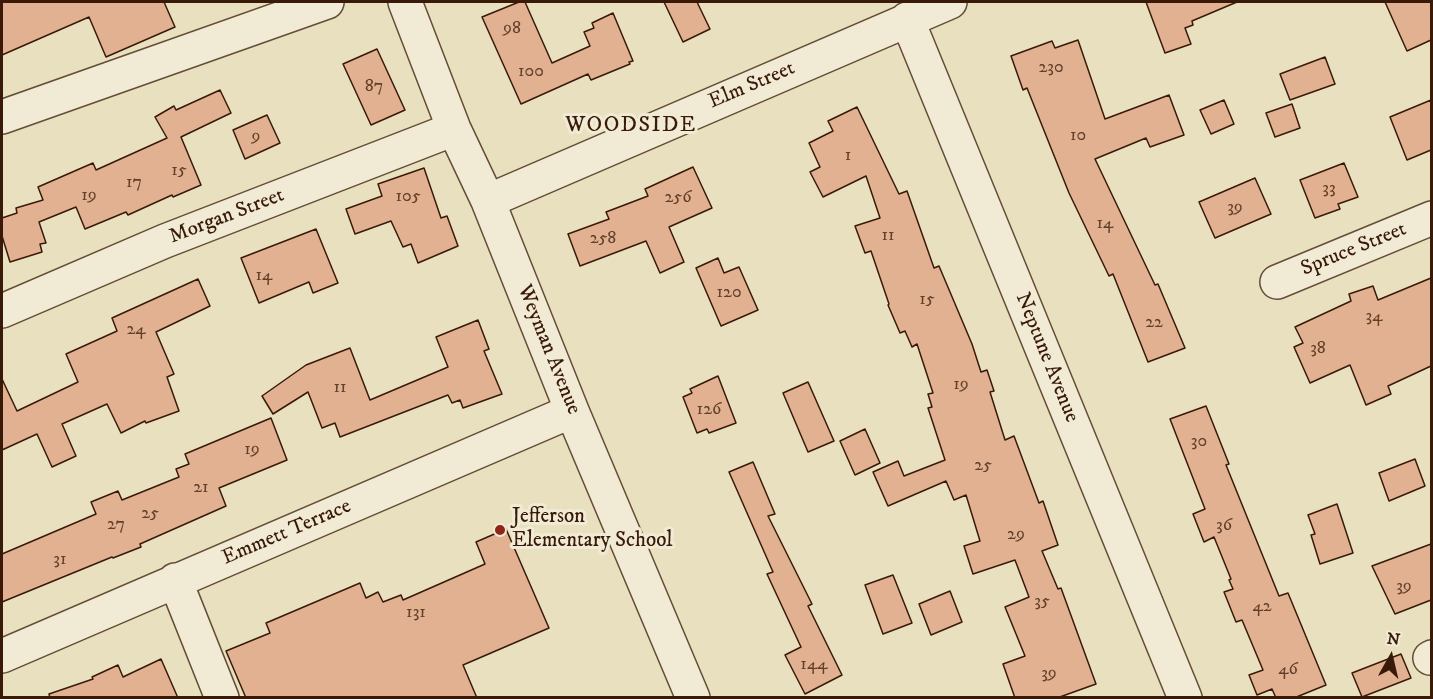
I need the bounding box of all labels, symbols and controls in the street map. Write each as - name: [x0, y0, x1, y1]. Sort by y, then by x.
- house number: 98: [503, 18, 521, 40]
- street label: Elm Street: [705, 57, 799, 115]
- house number: 230: [1038, 57, 1064, 79]
- house number: 100: [518, 61, 544, 83]
- house number: 87: [365, 76, 383, 98]
- district label: WOODSIDE: [565, 113, 697, 139]
- house number: 10: [1070, 125, 1086, 147]
- house number: 9: [252, 126, 260, 148]
- house number: 1: [845, 145, 851, 167]
- house number: 15: [171, 160, 187, 182]
- house number: 17: [126, 172, 142, 194]
- house number: 33: [1322, 178, 1336, 200]
- street label: Morgan Street: [166, 184, 288, 250]
- house number: 19: [81, 185, 97, 207]
- house number: 105: [395, 186, 421, 208]
- house number: 256: [664, 187, 692, 209]
- house number: 39: [1227, 197, 1243, 219]
- house number: 14: [1097, 213, 1113, 235]
- street label: Spruce Street: [1298, 217, 1410, 283]
- house number: 11: [881, 225, 895, 247]
- house number: 258: [590, 228, 616, 250]
- house number: 14: [256, 265, 272, 287]
- street label: Weyman Avenue: [511, 281, 585, 419]
- house number: 120: [716, 282, 742, 304]
- house number: 15: [919, 289, 935, 311]
- street label: Neptune Avenue: [1009, 289, 1083, 427]
- house number: 34: [1365, 306, 1383, 328]
- house number: 22: [1145, 312, 1163, 334]
- house number: 24: [126, 319, 146, 341]
- house number: 38: [1310, 338, 1326, 360]
- house number: 19: [953, 374, 969, 396]
- house number: 11: [333, 377, 347, 399]
- house number: 126: [697, 399, 721, 421]
- house number: 30: [1191, 431, 1207, 453]
- house number: 19: [244, 439, 260, 461]
- house number: 25: [974, 455, 992, 477]
- house number: 21: [193, 477, 209, 499]
- street label: Emmett Terrace: [219, 494, 355, 572]
- house number: 25: [141, 503, 159, 525]
- place label: Jefferson Elementary School: [512, 505, 673, 555]
- house number: 27: [107, 514, 125, 536]
- house number: 36: [1216, 515, 1232, 537]
- marker: Jefferson Elementary School: [493, 523, 507, 537]
- house number: 29: [1007, 524, 1025, 546]
- house number: 31: [53, 549, 67, 571]
- house number: 39: [1396, 576, 1412, 598]
- house number: 35: [1034, 591, 1050, 613]
- house number: 42: [1252, 596, 1272, 618]
- house number: 131: [406, 602, 426, 624]
- north arrow: [1361, 627, 1421, 687]
- text: N: [1386, 628, 1401, 650]
- house number: 144: [800, 654, 828, 676]
- house number: 46: [1278, 659, 1298, 681]
- house number: 39: [1041, 663, 1057, 685]

